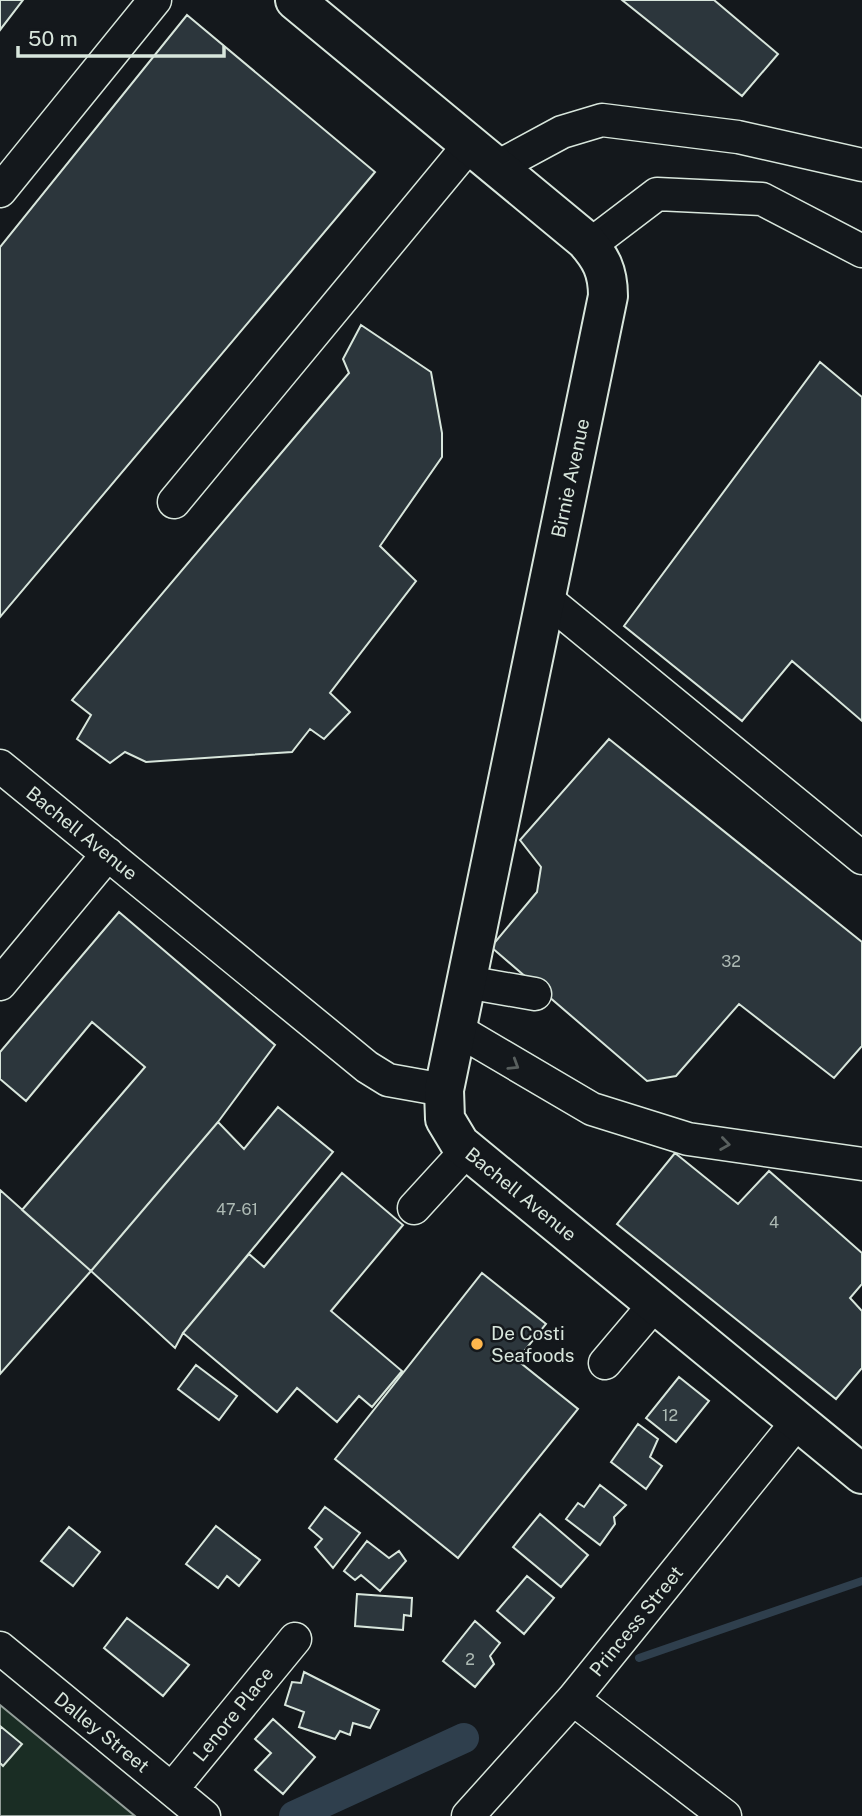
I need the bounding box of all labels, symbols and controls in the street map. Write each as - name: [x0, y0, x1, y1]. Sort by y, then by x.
- scale bar: [18, 14, 224, 58]
- text: 50 m: [28, 26, 78, 51]
- street label: Birnie Avenue: [547, 416, 593, 540]
- street label: Bachell Avenue: [22, 782, 142, 884]
- house number: 32: [721, 952, 741, 971]
- one-way arrow: [507, 1056, 520, 1069]
- one-way arrow: [720, 1136, 731, 1151]
- street label: Bachell Avenue: [461, 1143, 581, 1245]
- house number: 47-61: [216, 1200, 258, 1219]
- house number: 4: [769, 1213, 779, 1232]
- place label: De Costi Seafoods: [491, 1322, 574, 1366]
- marker: De Costi Seafoods: [469, 1336, 485, 1352]
- house number: 12: [662, 1406, 678, 1425]
- street label: Princess Street: [585, 1561, 687, 1681]
- house number: 2: [465, 1650, 475, 1669]
- street label: Lenore Place: [188, 1662, 278, 1766]
- street label: Dalley Street: [50, 1687, 154, 1777]

